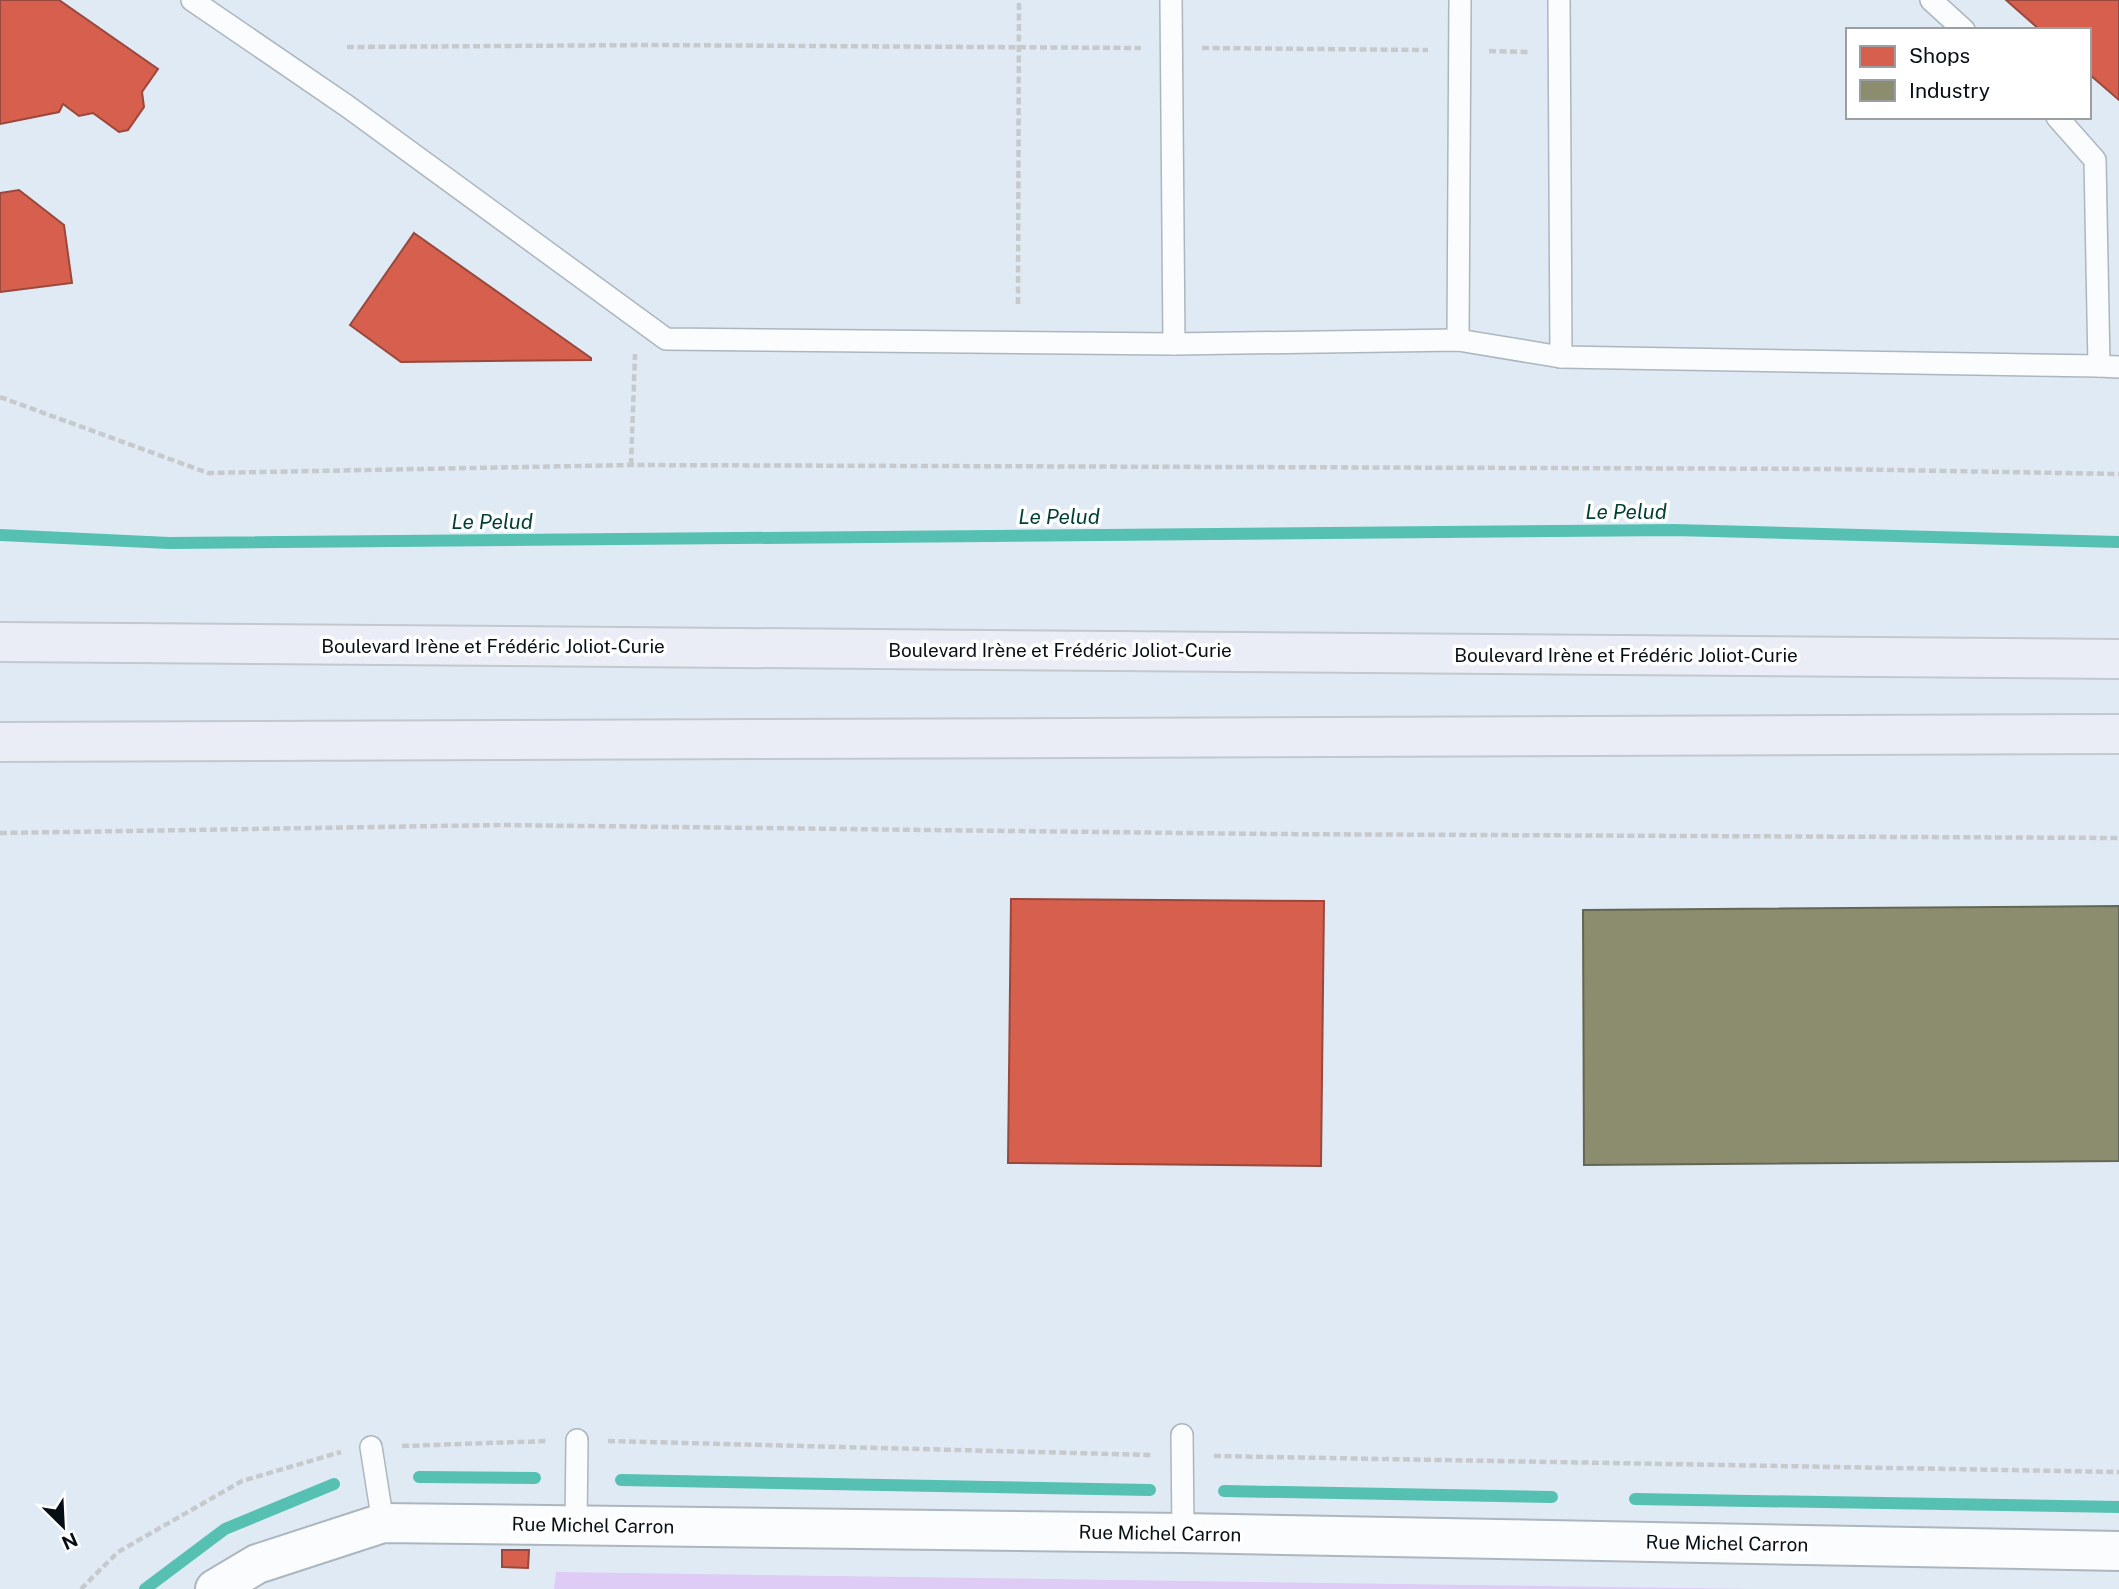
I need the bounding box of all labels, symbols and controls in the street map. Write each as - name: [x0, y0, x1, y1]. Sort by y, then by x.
- legend: [1846, 28, 2091, 119]
- text: Shops: [1909, 43, 1970, 68]
- text: Industry: [1909, 78, 1990, 103]
- water label: Le Pelud: [1585, 499, 1667, 524]
- water label: Le Pelud: [1018, 504, 1100, 529]
- water label: Le Pelud: [451, 509, 533, 534]
- street label: Boulevard Irène et Frédéric Joliot-Curie: [321, 635, 665, 657]
- street label: Boulevard Irène et Frédéric Joliot-Curie: [888, 639, 1232, 661]
- street label: Boulevard Irène et Frédéric Joliot-Curie: [1454, 644, 1798, 666]
- north arrow: [28, 1491, 98, 1561]
- street label: Rue Michel Carron: [511, 1513, 675, 1537]
- street label: Rue Michel Carron: [1078, 1521, 1242, 1545]
- text: N: [59, 1528, 81, 1555]
- street label: Rue Michel Carron: [1645, 1531, 1809, 1555]

